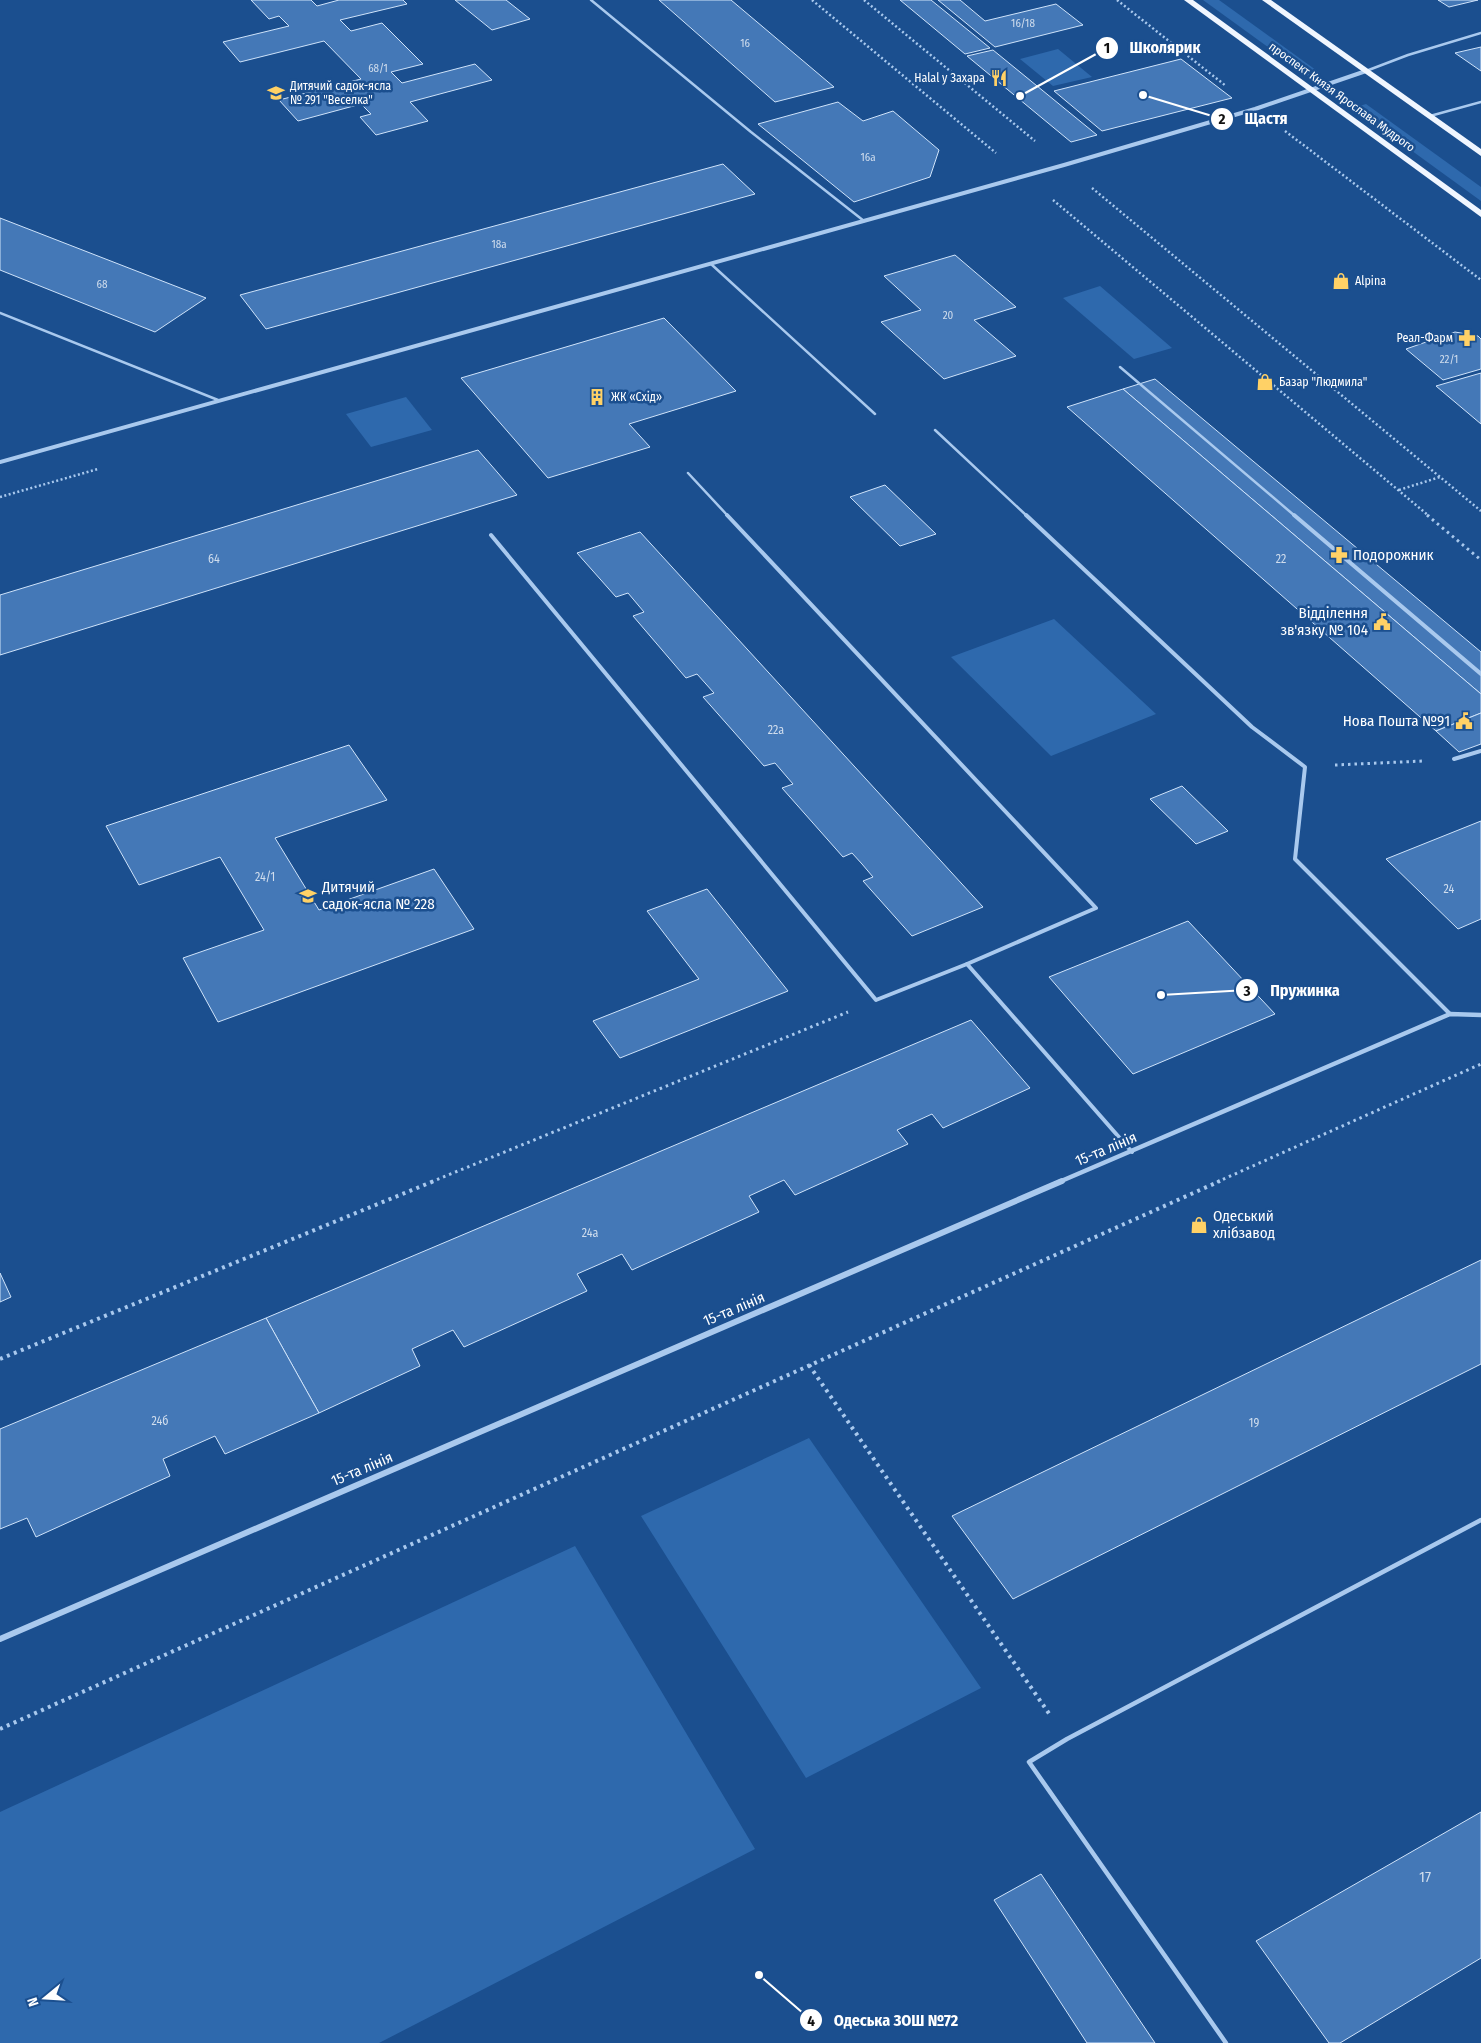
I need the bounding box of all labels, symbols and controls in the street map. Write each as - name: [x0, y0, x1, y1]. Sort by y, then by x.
- house number: 16/18: [1011, 17, 1035, 30]
- callout: Школярик: [1094, 32, 1210, 63]
- house number: 16: [740, 37, 750, 50]
- text: Школярик: [1130, 38, 1201, 57]
- text: 1: [1104, 39, 1110, 57]
- street label: проспект Князя Ярослава Мудрого: [1266, 39, 1418, 155]
- house number: 68/1: [368, 62, 388, 75]
- restaurant icon: Halal у Захара: [989, 68, 1009, 88]
- place label: Halal у Захара: [914, 71, 985, 85]
- place label: Дитячий садок-ясла № 291 "Веселка": [289, 79, 391, 107]
- school or university icon: Дитячий садок-ясла № 291 "Веселка": [266, 83, 286, 103]
- callout: Щастя: [1210, 103, 1298, 134]
- text: Щастя: [1244, 109, 1288, 128]
- text: 2: [1218, 110, 1226, 128]
- house number: 16а: [860, 151, 876, 164]
- house number: 18а: [491, 238, 507, 251]
- shop icon: Alpina: [1331, 271, 1351, 291]
- place label: Alpina: [1355, 274, 1386, 288]
- house number: 68: [97, 278, 108, 291]
- house number: 20: [943, 309, 954, 322]
- pharmacy icon: Реал-Фарм: [1457, 328, 1477, 348]
- place label: Реал-Фарм: [1397, 331, 1453, 345]
- house number: 22/1: [1440, 353, 1458, 366]
- shop icon: Базар "Людмила": [1255, 372, 1275, 392]
- place label: Базар "Людмила": [1279, 375, 1367, 389]
- building icon: ЖК «Схід»: [587, 387, 607, 407]
- place label: ЖК «Схід»: [611, 390, 662, 404]
- pharmacy icon: Подорожник: [1329, 545, 1349, 565]
- place label: Подорожник: [1353, 546, 1434, 564]
- house number: 64: [208, 552, 220, 566]
- house number: 22: [1276, 552, 1286, 566]
- place label: Відділення зв'язку № 104: [1280, 604, 1368, 639]
- public building icon: Відділення зв'язку № 104: [1372, 612, 1392, 632]
- public building icon: Нова Пошта №91: [1454, 711, 1474, 731]
- place label: Нова Пошта №91: [1343, 712, 1450, 730]
- house number: 22а: [768, 723, 784, 737]
- house number: 24/1: [255, 870, 275, 884]
- place label: Дитячий садок-ясла № 228: [321, 878, 435, 913]
- house number: 24: [1444, 882, 1455, 896]
- school or university icon: Дитячий садок-ясла № 228: [298, 886, 318, 906]
- callout: Пружинка: [1235, 975, 1349, 1006]
- text: Пружинка: [1270, 981, 1340, 1000]
- text: 3: [1242, 982, 1251, 1000]
- street label: 15-та лінія: [1073, 1128, 1139, 1170]
- place label: Одеський хлібзавод: [1213, 1207, 1275, 1242]
- shop icon: Одеський хлібзавод: [1189, 1215, 1209, 1235]
- house number: 24а: [582, 1226, 598, 1240]
- street label: 15-та лінія: [701, 1288, 767, 1330]
- house number: 24б: [151, 1414, 169, 1428]
- house number: 19: [1249, 1416, 1259, 1430]
- street label: 15-та лінія: [329, 1448, 395, 1490]
- house number: 17: [1419, 1868, 1431, 1886]
- north arrow: [20, 1973, 70, 2023]
- text: N: [24, 1995, 42, 2008]
- callout: Одеська ЗОШ №72: [799, 2005, 968, 2036]
- text: Одеська ЗОШ №72: [834, 2011, 959, 2030]
- text: 4: [807, 2012, 815, 2030]

